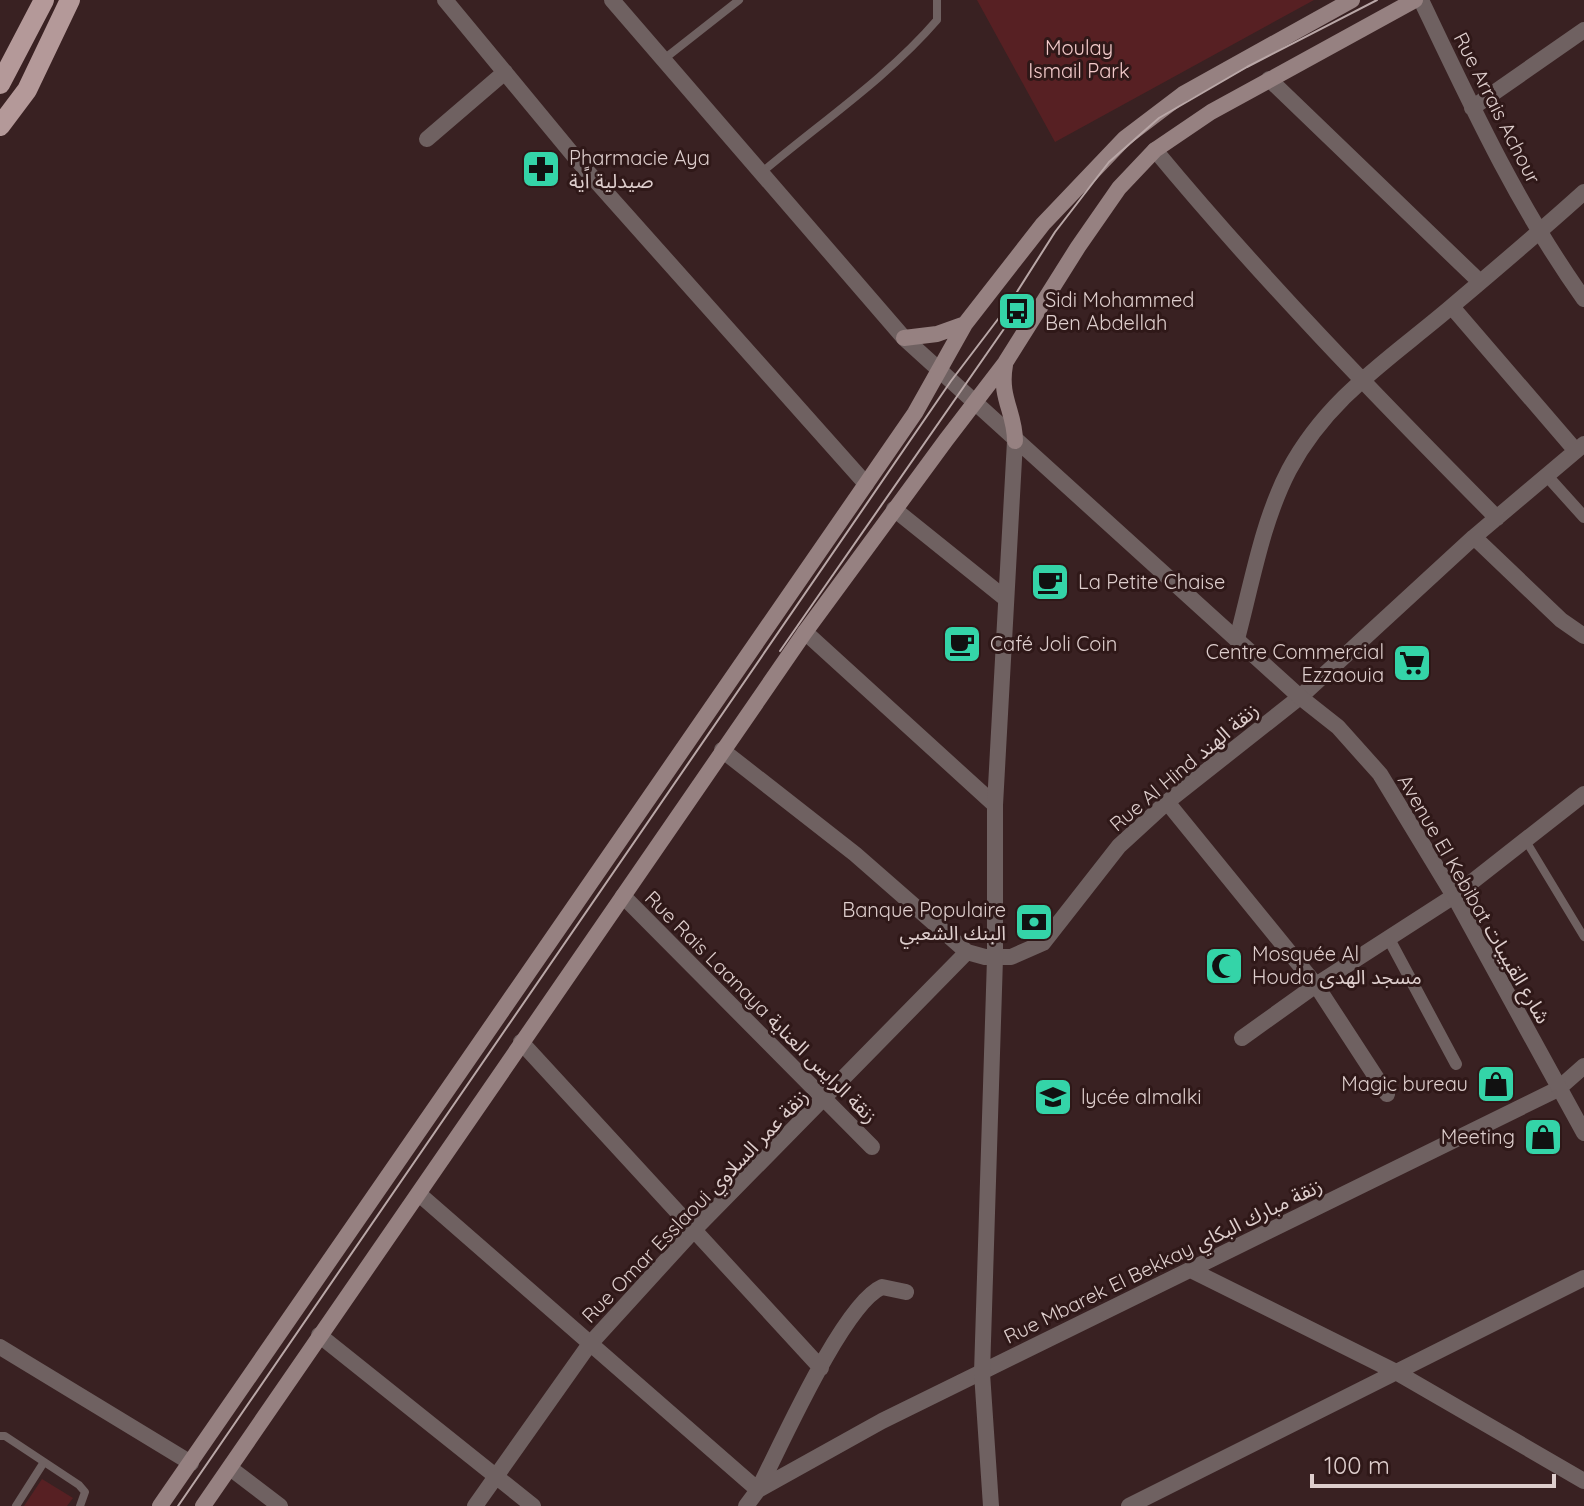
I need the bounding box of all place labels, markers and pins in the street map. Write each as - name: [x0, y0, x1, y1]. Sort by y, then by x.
- place label: Pharmacie Aya صيدلية اًية: [569, 145, 710, 193]
- pharmacy icon: Pharmacie Aya صيدلية اًية: [520, 148, 562, 190]
- place label: Sidi Mohammed Ben Abdellah: [1045, 287, 1194, 335]
- bus stop icon: Sidi Mohammed Ben Abdellah: [996, 290, 1038, 332]
- cafe icon: La Petite Chaise: [1029, 561, 1071, 603]
- place label: La Petite Chaise: [1078, 569, 1225, 594]
- cafe icon: Café Joli Coin: [941, 623, 983, 665]
- place label: Café Joli Coin: [990, 631, 1117, 656]
- place label: Centre Commercial Ezzaouia: [1206, 639, 1384, 687]
- supermarket icon: Centre Commercial Ezzaouia: [1391, 642, 1433, 684]
- place label: Banque Populaire البنك الشعبي: [842, 897, 1006, 949]
- bank icon: Banque Populaire البنك الشعبي: [1013, 901, 1055, 943]
- place label: Mosquée Al Houda مسجد الهدى: [1252, 941, 1422, 989]
- mosque icon: Mosquée Al Houda مسجد الهدى: [1203, 945, 1245, 987]
- shop icon: Magic bureau: [1475, 1063, 1517, 1105]
- place label: Magic bureau: [1341, 1071, 1468, 1096]
- school or university icon: lycée almalki: [1032, 1076, 1074, 1118]
- place label: lycée almalki: [1081, 1084, 1202, 1109]
- shop icon: Meeting: [1522, 1116, 1564, 1158]
- place label: Meeting: [1441, 1124, 1515, 1149]

